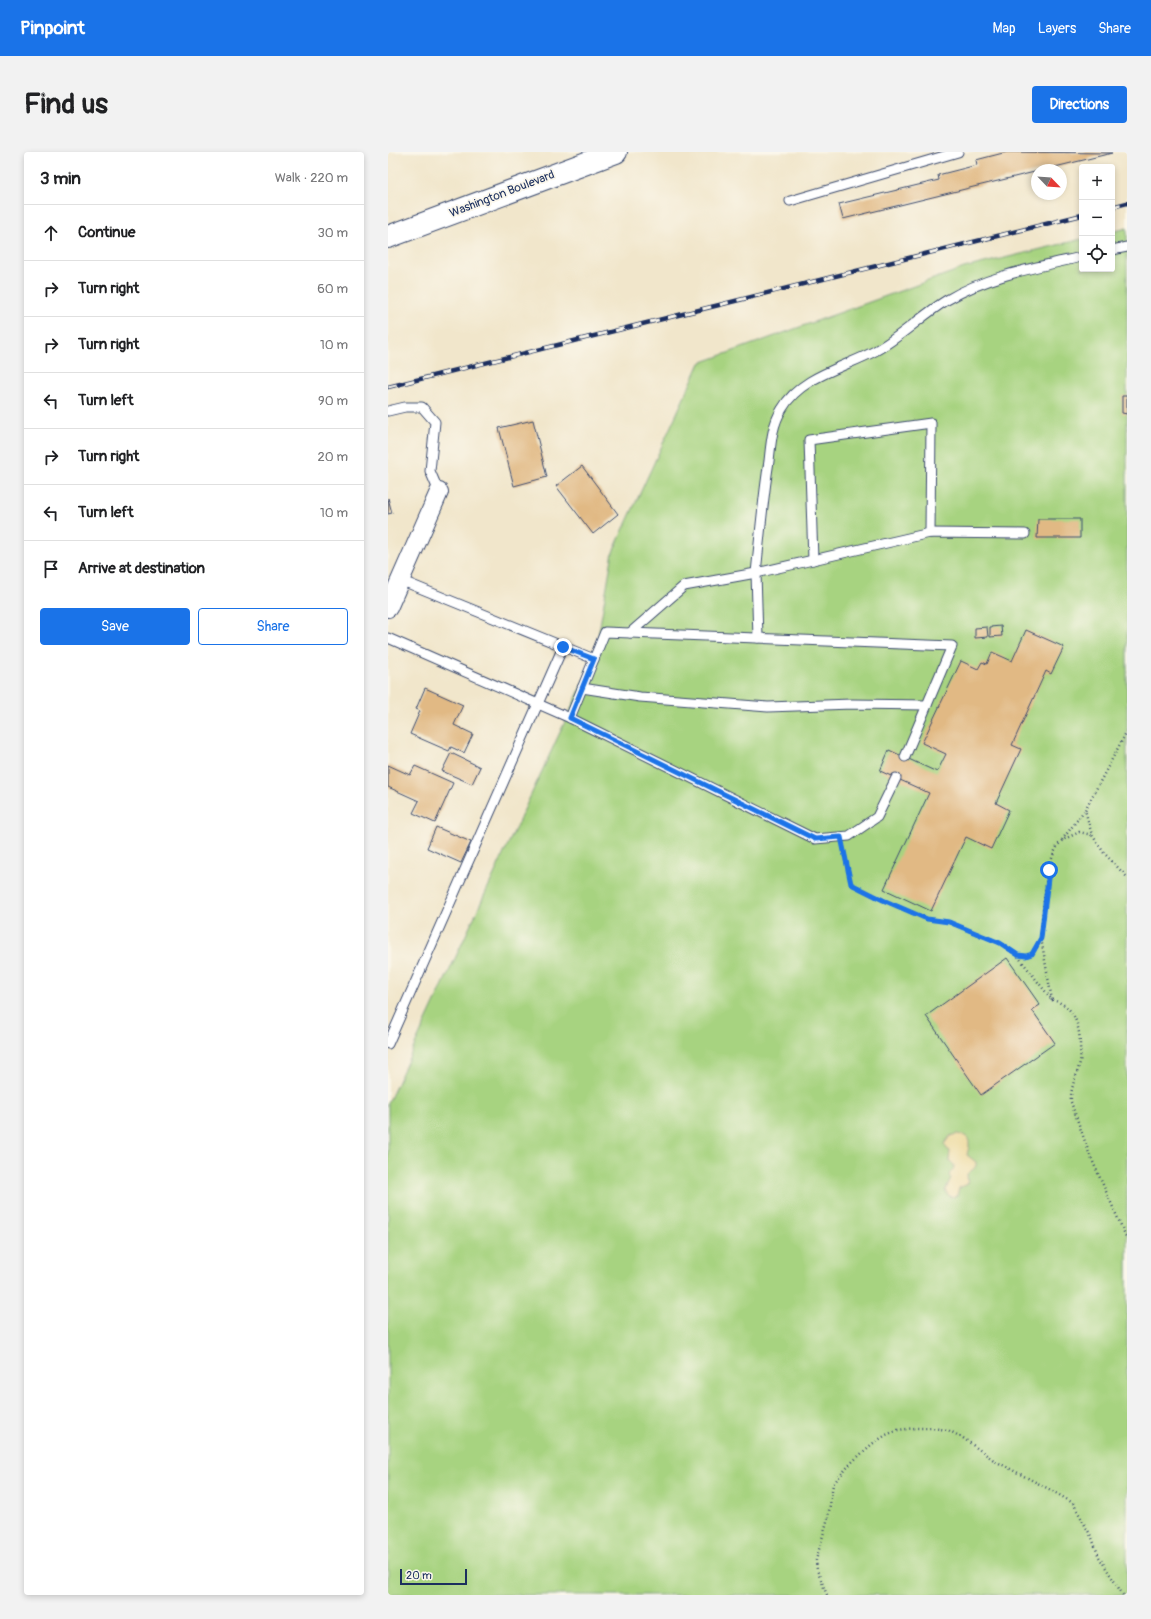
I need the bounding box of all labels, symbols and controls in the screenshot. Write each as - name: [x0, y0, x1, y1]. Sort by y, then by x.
- text: Pinpoint: [20, 16, 85, 40]
- text: Map: [993, 20, 1016, 37]
- text: Layers: [1038, 20, 1076, 37]
- text: Share: [1098, 20, 1131, 37]
- button: Directions: [1032, 86, 1127, 123]
- text: Find us: [24, 87, 108, 122]
- north arrow: [1031, 164, 1067, 200]
- map controls: [1079, 164, 1115, 272]
- button: +: [1079, 164, 1115, 200]
- street label: Washington Boulevard: [447, 167, 557, 221]
- text: 3 min: [40, 168, 81, 189]
- text: Walk · 220 m: [275, 170, 348, 186]
- button: −: [1079, 200, 1115, 236]
- icon: ahead: [40, 222, 62, 244]
- text: Continue: [78, 223, 136, 242]
- text: 30 m: [318, 225, 348, 241]
- button: locate: [1079, 236, 1115, 272]
- icon: right: [40, 278, 62, 300]
- text: Turn right: [78, 279, 139, 298]
- text: 60 m: [317, 281, 348, 297]
- icon: right: [40, 334, 62, 356]
- text: Turn right: [78, 335, 139, 354]
- text: 10 m: [320, 337, 348, 353]
- icon: left: [40, 390, 62, 412]
- text: Turn left: [78, 391, 134, 410]
- text: 90 m: [318, 393, 348, 409]
- icon: right: [40, 446, 62, 468]
- text: Turn right: [78, 447, 139, 466]
- text: 20 m: [317, 449, 348, 465]
- icon: left: [40, 502, 62, 524]
- text: Turn left: [78, 503, 134, 522]
- text: 10 m: [320, 505, 348, 521]
- icon: arrive: [40, 558, 62, 580]
- text: Arrive at destination: [78, 559, 205, 578]
- button: Save: [40, 608, 190, 645]
- button: Share: [198, 608, 348, 645]
- route end: [554, 638, 572, 656]
- route start: [1040, 861, 1058, 879]
- scale bar: [400, 1567, 467, 1586]
- text: 20 m: [406, 1569, 432, 1582]

